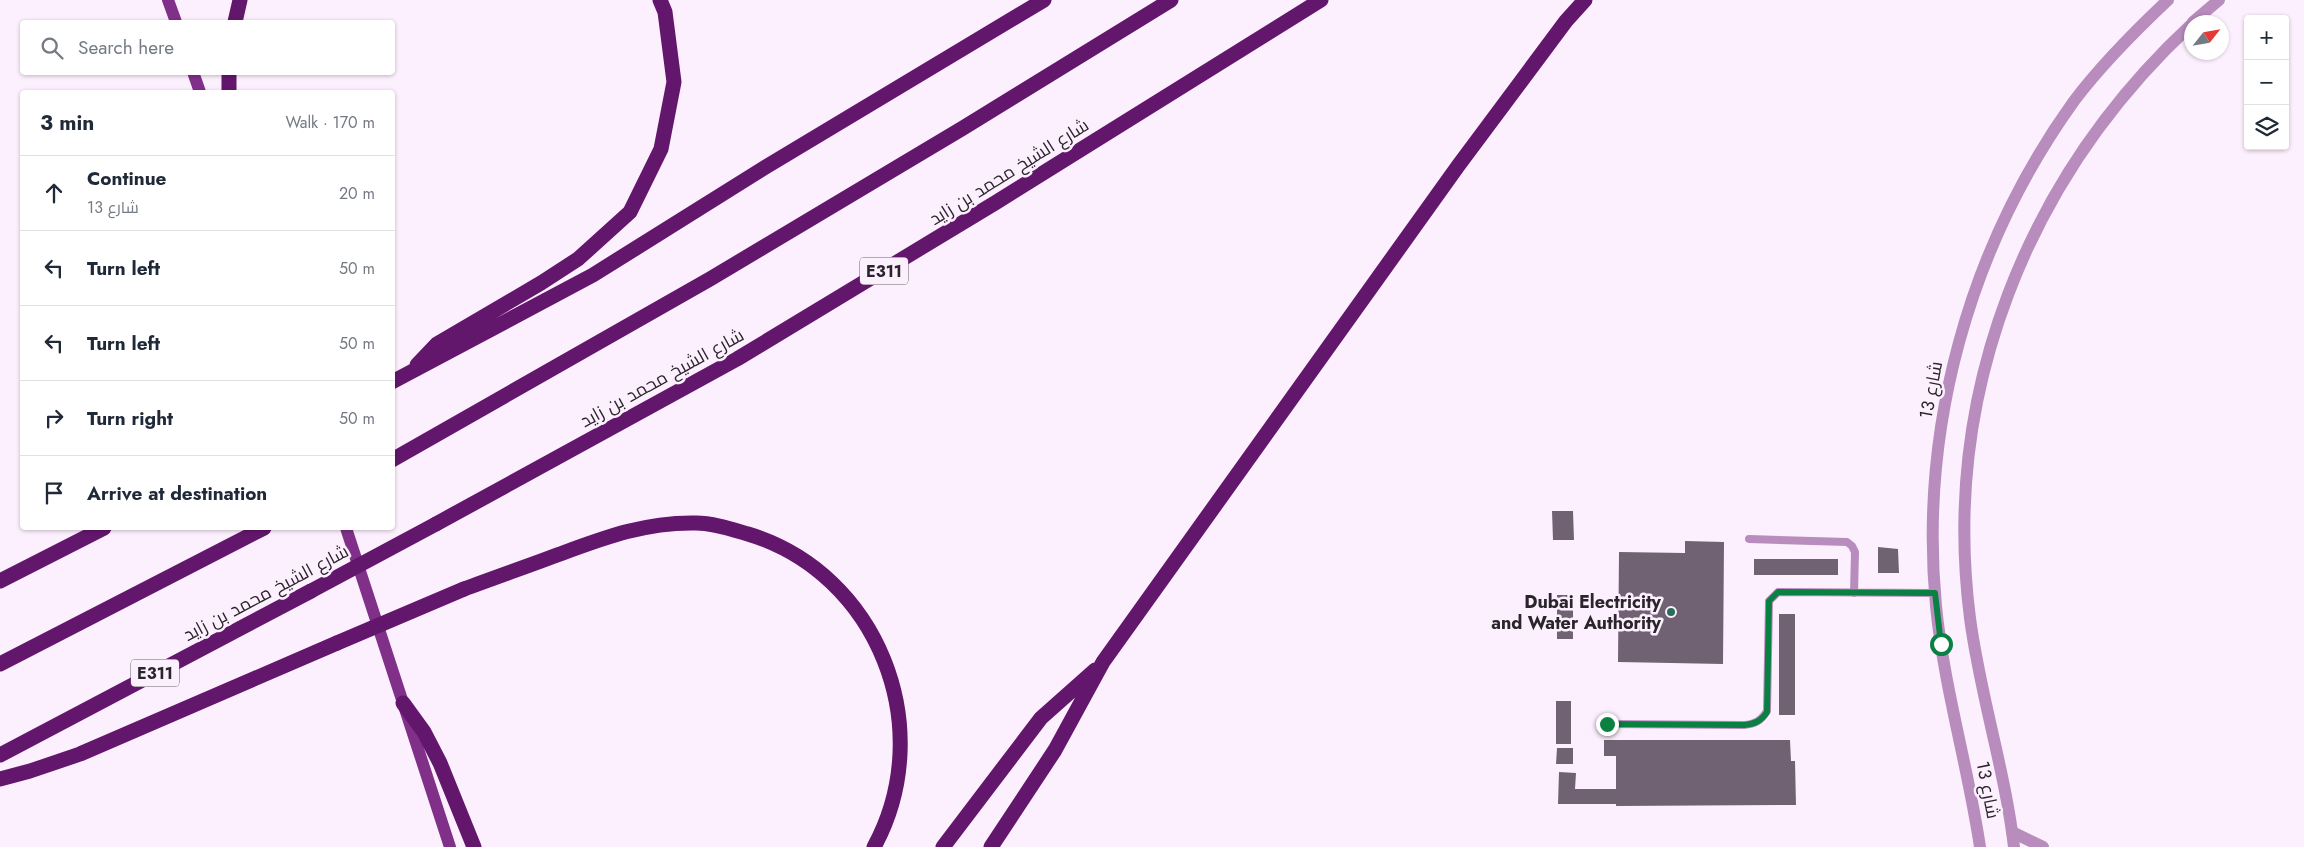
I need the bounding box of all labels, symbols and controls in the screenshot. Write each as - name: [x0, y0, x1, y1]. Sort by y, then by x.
- north arrow: [2184, 15, 2229, 60]
- map controls: [2244, 15, 2289, 150]
- button: +: [2244, 15, 2289, 60]
- search box: [20, 20, 395, 75]
- icon: search: [38, 34, 66, 62]
- text: Search here: [78, 34, 174, 61]
- button: −: [2244, 60, 2289, 105]
- button: layers: [2244, 105, 2289, 150]
- text: 3 min: [40, 108, 94, 138]
- text: Walk · 170 m: [285, 111, 375, 134]
- street label: شارع الشيخ محمد بن زايد: [924, 112, 1094, 232]
- text: Continue: [87, 165, 166, 192]
- icon: ahead: [40, 179, 68, 207]
- text: 20 m: [339, 182, 375, 205]
- text: شارع 13: [87, 196, 139, 219]
- icon: left: [40, 254, 68, 282]
- text: Turn left: [87, 255, 160, 282]
- text: 50 m: [339, 257, 375, 280]
- road number: E311: [860, 258, 908, 284]
- street label: شارع الشيخ محمد بن زايد: [575, 322, 749, 434]
- icon: left: [40, 329, 68, 357]
- text: Turn left: [87, 330, 160, 357]
- text: 50 m: [339, 332, 375, 355]
- street label: شارع 13: [1913, 359, 1949, 421]
- icon: right: [40, 404, 68, 432]
- text: Turn right: [87, 405, 173, 432]
- text: 50 m: [339, 407, 375, 430]
- icon: arrive: [40, 479, 68, 507]
- text: Arrive at destination: [87, 480, 267, 507]
- street label: شارع الشيخ محمد بن زايد: [179, 538, 353, 648]
- place label: Dubai Electricity and Water Authority: [1491, 589, 1662, 636]
- marker: Dubai Electricity and Water Authority: [1665, 606, 1677, 618]
- route start: [1930, 633, 1953, 656]
- road number: E311: [131, 660, 179, 686]
- route end: [1596, 713, 1619, 736]
- street label: شارع 13: [1970, 759, 2006, 821]

